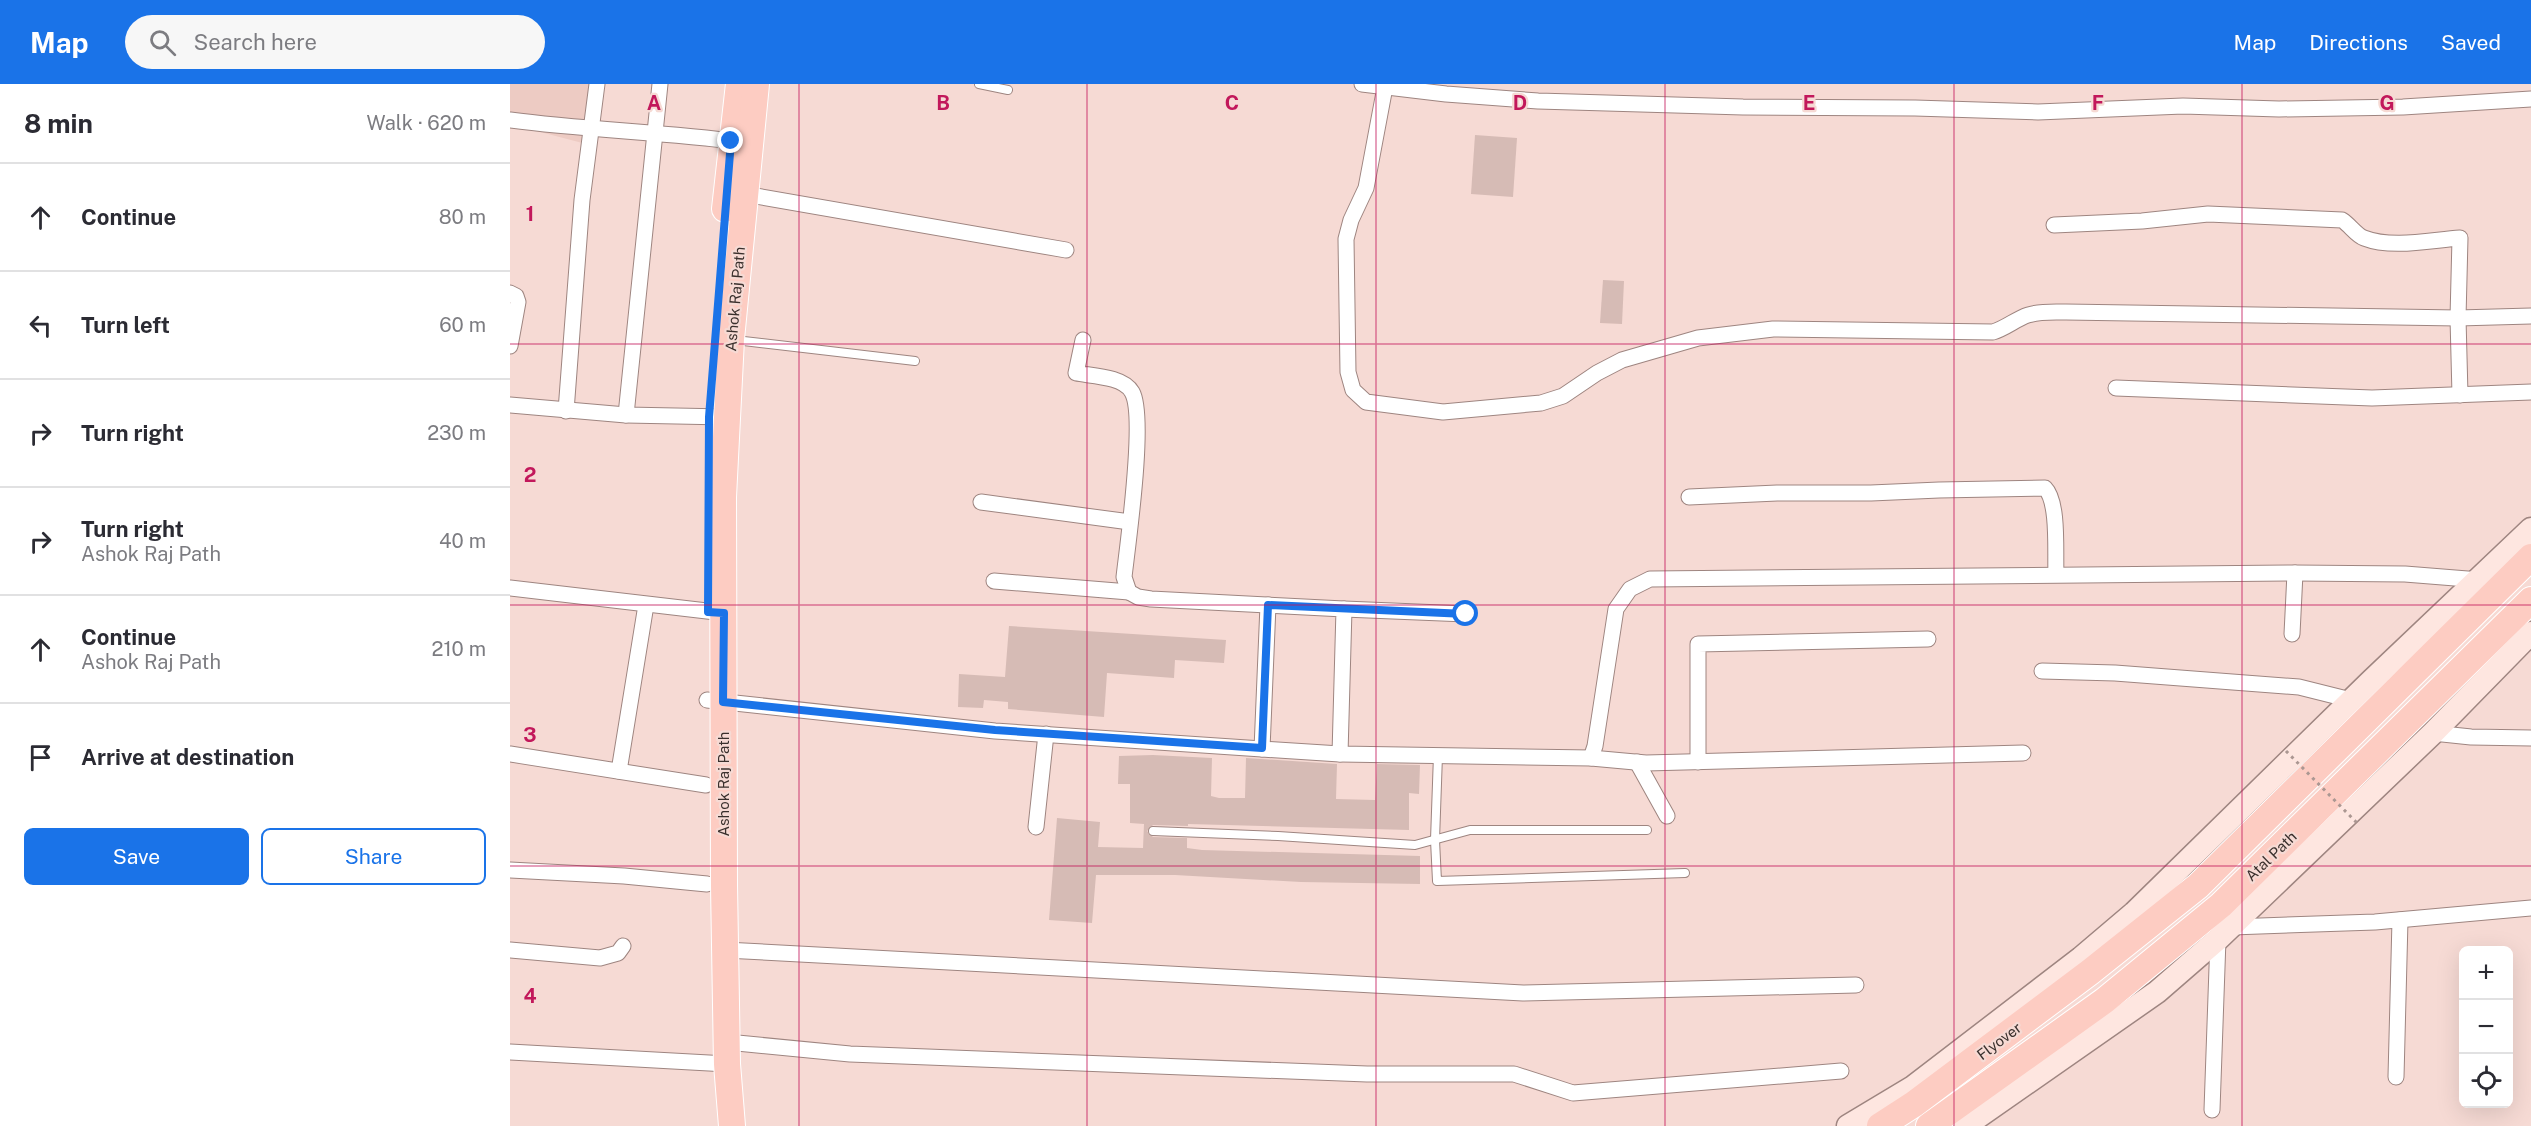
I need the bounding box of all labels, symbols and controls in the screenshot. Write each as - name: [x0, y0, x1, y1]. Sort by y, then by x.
- search box: [125, 15, 545, 69]
- text: Map: [30, 26, 89, 59]
- icon: search: [146, 26, 179, 59]
- text: Search here: [194, 29, 317, 55]
- text: Map: [2234, 30, 2276, 55]
- text: Directions: [2309, 30, 2408, 55]
- text: Saved: [2441, 30, 2501, 55]
- text: A: [647, 91, 661, 115]
- text: B: [936, 91, 950, 115]
- text: C: [1225, 91, 1239, 115]
- text: D: [1513, 91, 1527, 115]
- text: E: [1803, 91, 1815, 115]
- text: F: [2092, 91, 2104, 115]
- text: G: [2379, 91, 2395, 115]
- text: 8 min: [24, 108, 93, 139]
- text: Walk · 620 m: [367, 111, 486, 135]
- route end: [717, 127, 743, 153]
- icon: ahead: [24, 201, 57, 234]
- text: 1: [526, 202, 534, 226]
- text: Continue: [81, 204, 176, 230]
- text: 80 m: [439, 205, 486, 229]
- street label: Ashok Raj Path: [722, 246, 748, 352]
- icon: left: [24, 309, 57, 342]
- text: Turn left: [81, 312, 170, 338]
- text: 60 m: [439, 313, 486, 337]
- icon: right: [24, 417, 57, 450]
- text: Turn right: [81, 420, 184, 446]
- text: 230 m: [427, 421, 486, 445]
- text: 2: [524, 463, 536, 487]
- text: Turn right: [81, 516, 184, 542]
- icon: right: [24, 525, 57, 558]
- text: 40 m: [439, 529, 486, 553]
- text: Ashok Raj Path: [81, 542, 221, 566]
- route start: [1452, 600, 1478, 626]
- text: Continue: [81, 624, 176, 650]
- icon: ahead: [24, 633, 57, 666]
- text: 210 m: [432, 637, 486, 661]
- text: Ashok Raj Path: [81, 650, 221, 674]
- text: 3: [523, 723, 537, 747]
- street label: Ashok Raj Path: [715, 732, 732, 836]
- icon: arrive: [24, 741, 57, 774]
- text: Arrive at destination: [81, 744, 294, 770]
- button: Save: [24, 828, 249, 885]
- button: Share: [261, 828, 486, 885]
- street label: Atal Path: [2242, 828, 2300, 884]
- map controls: [2459, 946, 2513, 1108]
- button: +: [2459, 946, 2513, 1000]
- text: 4: [523, 984, 537, 1008]
- button: −: [2459, 1000, 2513, 1054]
- street label: Flyover: [1973, 1019, 2025, 1063]
- button: locate: [2459, 1054, 2513, 1108]

